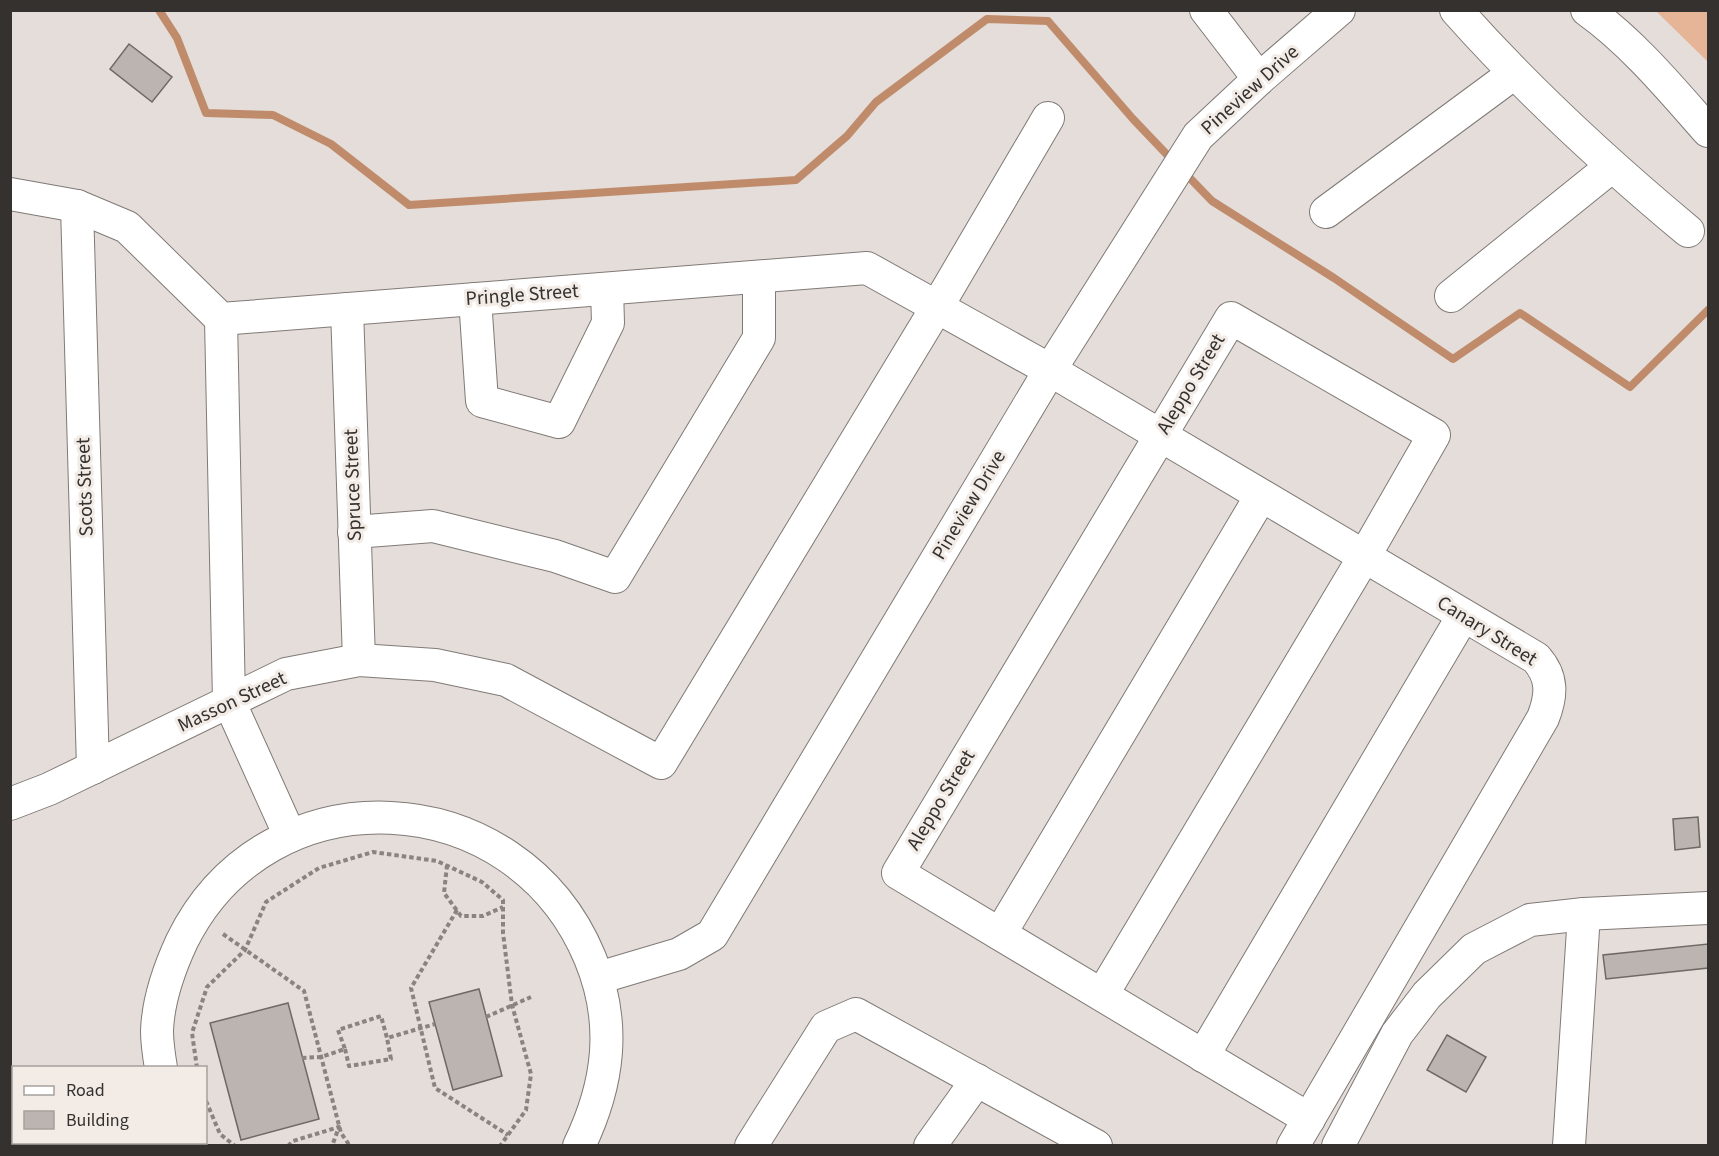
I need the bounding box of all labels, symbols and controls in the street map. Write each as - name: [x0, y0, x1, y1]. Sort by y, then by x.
- street label: Pineview Drive: [1195, 38, 1305, 142]
- street label: Pringle Street: [464, 277, 580, 313]
- street label: Aleppo Street: [1150, 328, 1232, 440]
- street label: Spruce Street: [337, 428, 369, 542]
- street label: Scots Street: [69, 437, 101, 537]
- street label: Pineview Drive: [925, 445, 1013, 565]
- street label: Canary Street: [1431, 589, 1543, 673]
- street label: Masson Street: [173, 664, 291, 739]
- street label: Aleppo Street: [900, 744, 982, 856]
- legend: [12, 1066, 207, 1144]
- text: Road: [66, 1078, 105, 1103]
- text: Building: [66, 1108, 129, 1133]

